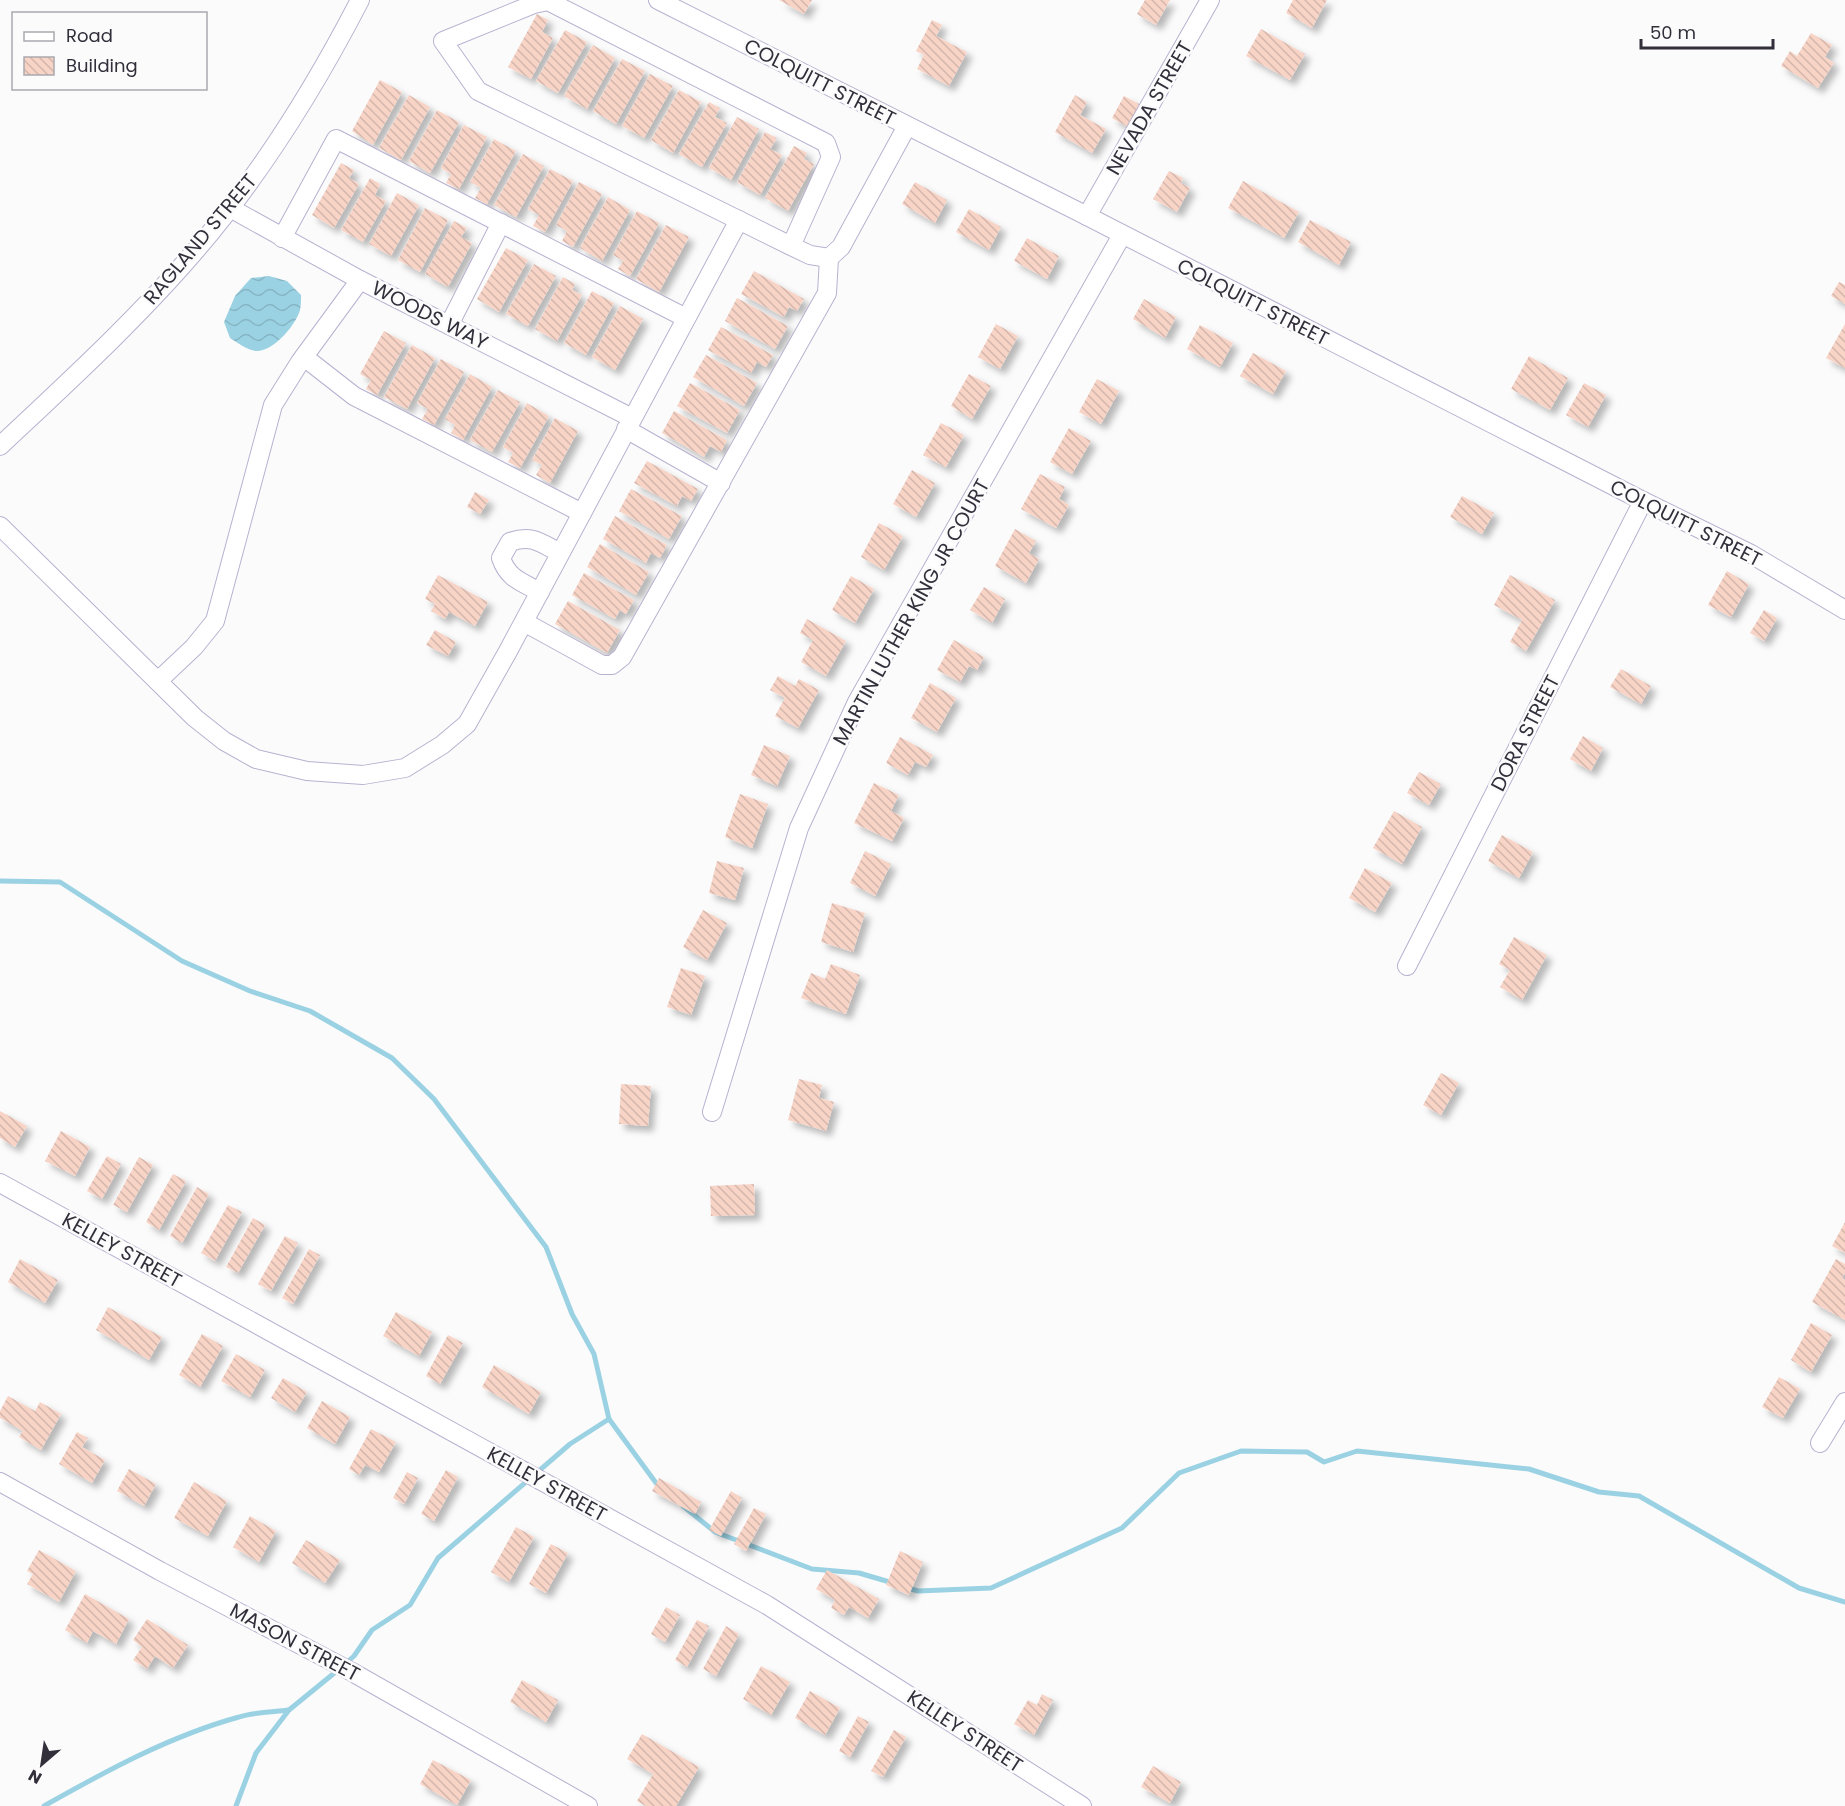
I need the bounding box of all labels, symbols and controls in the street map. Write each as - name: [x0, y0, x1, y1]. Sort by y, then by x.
- legend: [12, 12, 207, 90]
- scale bar: [1641, 12, 1773, 50]
- text: 50 m: [1650, 20, 1696, 45]
- text: Road: [66, 23, 113, 48]
- street label: COLQUITT STREET: [739, 32, 901, 132]
- street label: NEVADA STREET: [1099, 36, 1199, 180]
- text: Building: [66, 53, 138, 78]
- street label: RAGLAND STREET: [137, 167, 263, 310]
- street label: COLQUITT STREET: [1172, 252, 1334, 352]
- street label: WOODS WAY: [367, 274, 493, 356]
- street label: COLQUITT STREET: [1605, 473, 1767, 573]
- street label: MARTIN LUTHER KING JR COURT: [826, 474, 996, 750]
- street label: DORA STREET: [1484, 670, 1566, 796]
- street label: KELLEY STREET: [57, 1206, 187, 1295]
- street label: KELLEY STREET: [482, 1440, 612, 1529]
- street label: MASON STREET: [225, 1596, 365, 1688]
- street label: KELLEY STREET: [902, 1683, 1028, 1779]
- north arrow: [12, 1734, 72, 1794]
- text: N: [24, 1764, 46, 1790]

